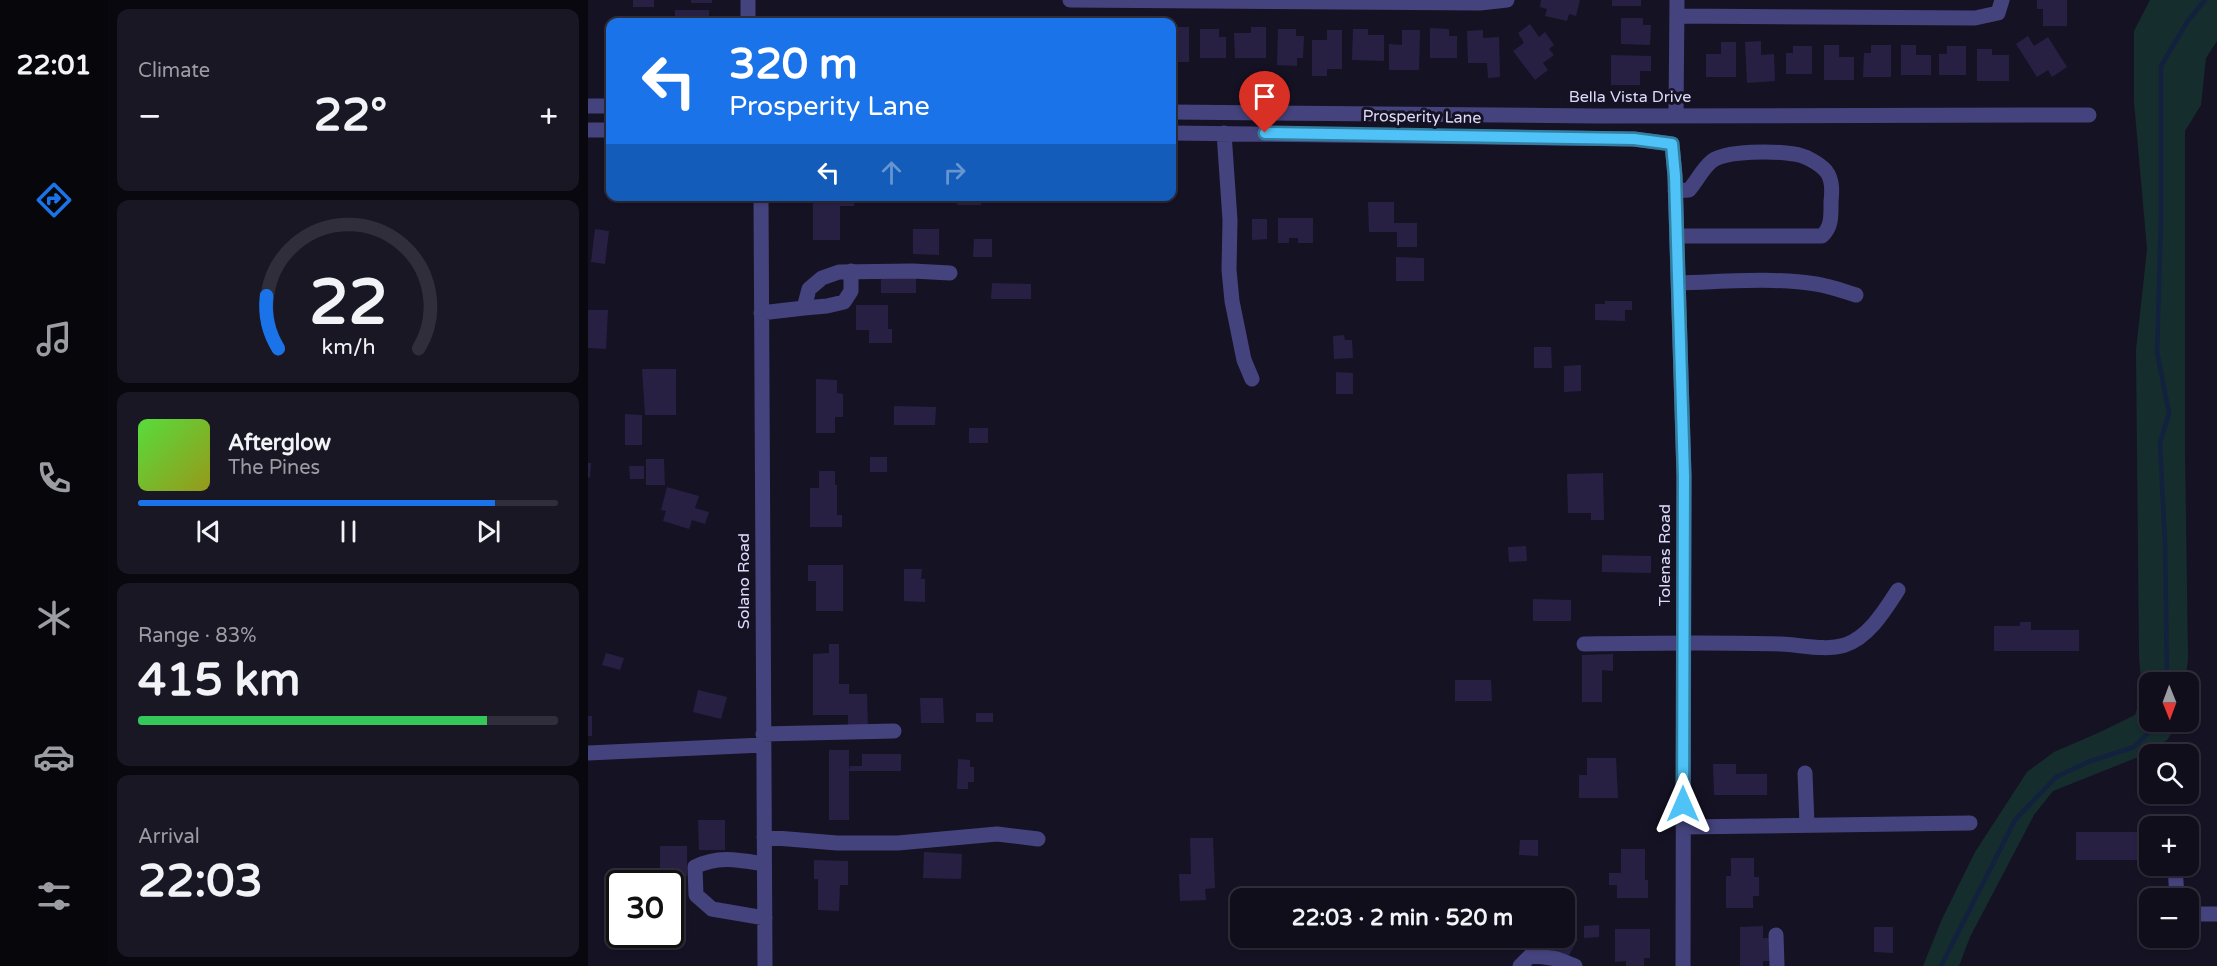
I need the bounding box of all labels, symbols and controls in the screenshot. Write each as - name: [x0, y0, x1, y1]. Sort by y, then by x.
- text: 320 m: [729, 39, 858, 90]
- icon: left: [630, 42, 708, 120]
- text: 22:01: [17, 49, 91, 82]
- text: Climate: [138, 59, 210, 83]
- pin: [1239, 71, 1290, 133]
- icon: arrive: [1248, 80, 1281, 113]
- street label: Bella Vista Drive: [1569, 87, 1691, 107]
- text: 22°: [314, 89, 387, 143]
- text: Prosperity Lane: [729, 90, 930, 123]
- text: −: [138, 97, 162, 136]
- text: +: [539, 97, 558, 136]
- street label: Prosperity Lane: [1362, 106, 1482, 128]
- icon: left: [812, 156, 845, 189]
- icon: ahead: [875, 156, 908, 189]
- icon: right: [938, 156, 971, 189]
- icon: directions: [33, 179, 75, 221]
- text: 22: [309, 266, 387, 341]
- icon: music: [33, 318, 75, 360]
- text: km/h: [321, 334, 375, 360]
- text: Afterglow: [228, 430, 331, 456]
- text: The Pines: [228, 456, 320, 480]
- icon: phone: [33, 457, 75, 499]
- street label: Tolenas Road: [1655, 504, 1675, 606]
- icon: previous: [192, 515, 225, 548]
- icon: pause: [332, 515, 365, 548]
- icon: next: [472, 515, 505, 548]
- street label: Solano Road: [734, 533, 754, 629]
- icon: climate: [33, 597, 75, 639]
- text: Range · 83%: [138, 624, 257, 648]
- text: 415 km: [138, 654, 300, 708]
- north arrow: [2139, 672, 2199, 732]
- map controls: [2139, 672, 2199, 948]
- icon: car: [33, 736, 75, 778]
- button: search: [2139, 744, 2199, 804]
- position arrow: [1651, 772, 1715, 836]
- button: +: [2139, 816, 2199, 876]
- text: Arrival: [138, 825, 200, 849]
- text: 22:03: [138, 855, 263, 909]
- speed limit sign: 30: [606, 870, 684, 948]
- icon: filters: [33, 875, 75, 917]
- button: −: [2139, 888, 2199, 948]
- text: 22:03 · 2 min · 520 m: [1292, 905, 1513, 931]

